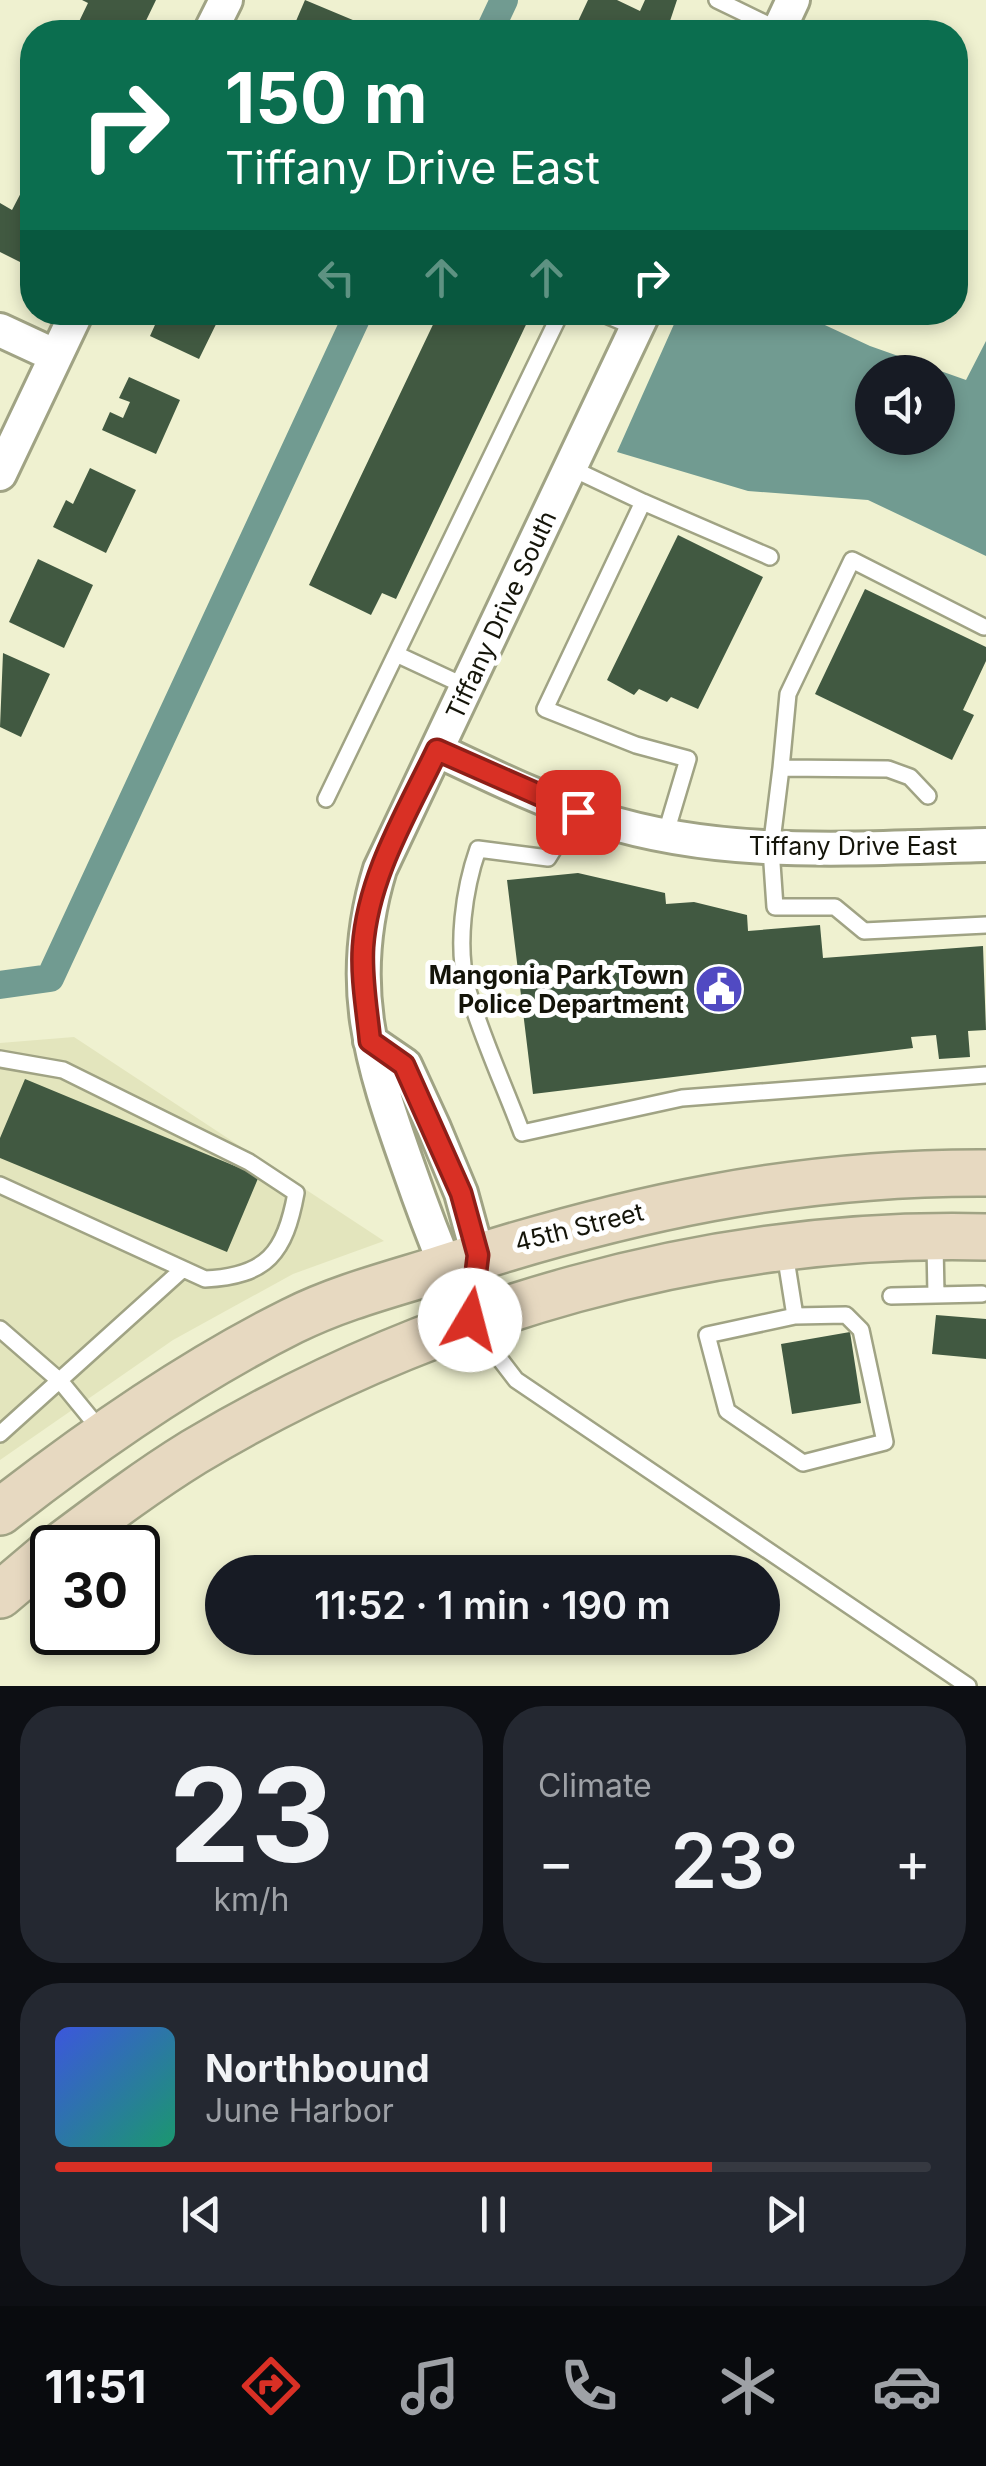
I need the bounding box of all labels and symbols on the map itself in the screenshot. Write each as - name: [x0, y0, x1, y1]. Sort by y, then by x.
- street label: Tiffany Drive South: [440, 506, 562, 724]
- pin: [536, 770, 621, 855]
- street label: Tiffany Drive East: [749, 831, 957, 861]
- place label: Mangonia Park Town Police Department: [429, 960, 684, 1019]
- public building icon: Mangonia Park Town Police Department: [693, 963, 745, 1015]
- street label: 45th Street: [511, 1196, 647, 1258]
- position arrow: [418, 1268, 522, 1372]
- speed limit sign: 30: [30, 1525, 160, 1655]

